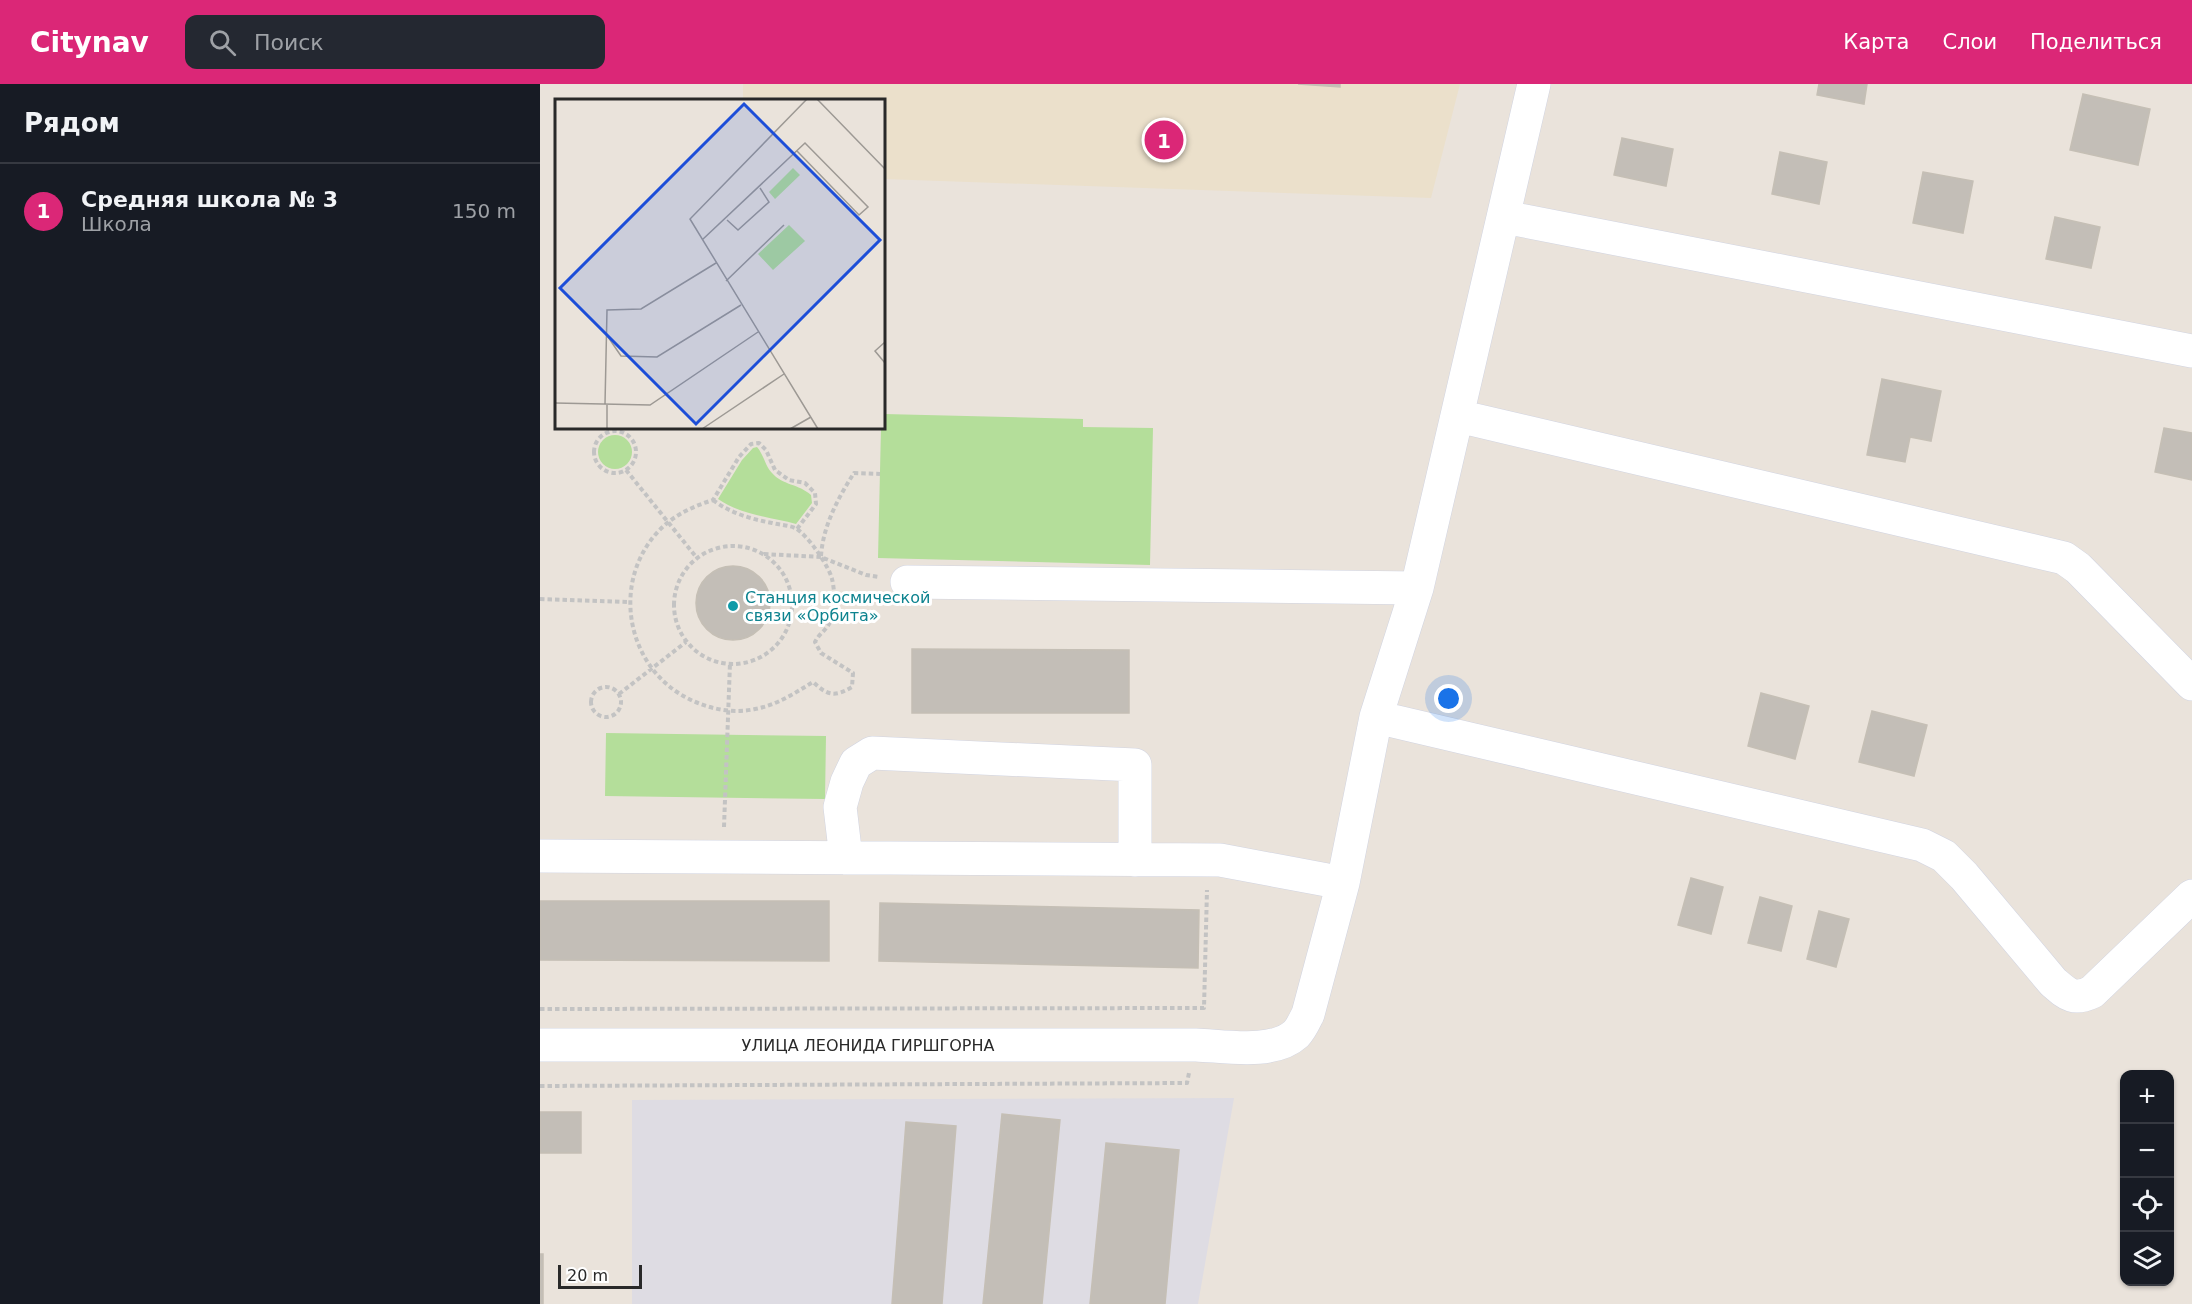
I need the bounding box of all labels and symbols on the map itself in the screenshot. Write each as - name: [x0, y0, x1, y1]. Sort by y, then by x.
- inset map: [555, 99, 885, 429]
- pin: 1: [1144, 118, 1184, 162]
- place label: Станция космической связи «Орбита»: [745, 588, 930, 625]
- marker: Станция космической связи «Орбита»: [726, 599, 740, 613]
- your location: [1434, 684, 1463, 713]
- street label: УЛИЦА ЛЕОНИДА ГИРШГОРНА: [742, 1036, 995, 1055]
- scale bar: [558, 1262, 642, 1290]

